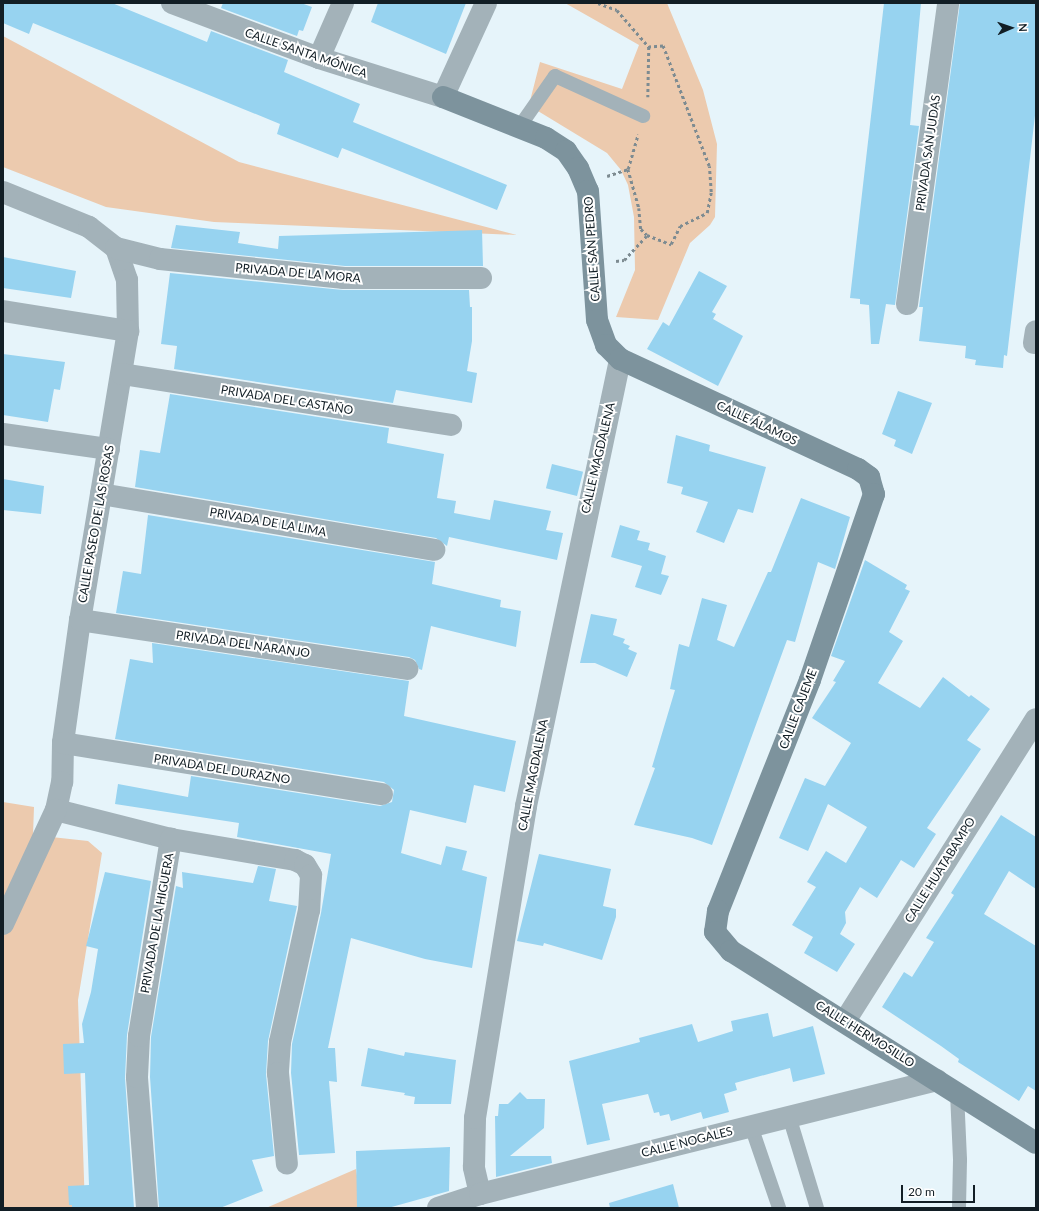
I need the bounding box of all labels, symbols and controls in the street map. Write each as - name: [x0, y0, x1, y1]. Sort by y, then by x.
- north arrow: [991, 8, 1031, 48]
- text: N: [1017, 23, 1030, 32]
- street label: CALLE SANTA MÓNICA: [243, 25, 369, 81]
- street label: PRIVADA SAN JUDAS: [913, 94, 943, 212]
- street label: CALLE SAN PEDRO: [581, 196, 603, 302]
- street label: PRIVADA DE LA MORA: [234, 260, 362, 286]
- street label: PRIVADA DEL CASTAÑO: [219, 382, 355, 418]
- street label: CALLE ÁLAMOS: [714, 398, 800, 448]
- street label: CALLE MAGDALENA: [578, 401, 618, 515]
- street label: CALLE PASEO DE LAS ROSAS: [75, 444, 117, 604]
- street label: PRIVADA DE LA LIMA: [208, 505, 328, 539]
- street label: PRIVADA DEL NARANJO: [175, 627, 311, 661]
- street label: CALLE CAJEME: [776, 667, 820, 751]
- street label: CALLE MAGDALENA: [515, 718, 551, 832]
- street label: PRIVADA DEL DURAZNO: [152, 751, 292, 787]
- street label: CALLE HUATABAMPO: [902, 815, 978, 925]
- street label: PRIVADA DE LA HIGUERA: [137, 851, 177, 995]
- street label: CALLE HERMOSILLO: [813, 998, 917, 1070]
- street label: CALLE NOGALES: [640, 1124, 734, 1160]
- scale bar: [903, 1177, 977, 1203]
- text: 20 m: [908, 1184, 935, 1199]

